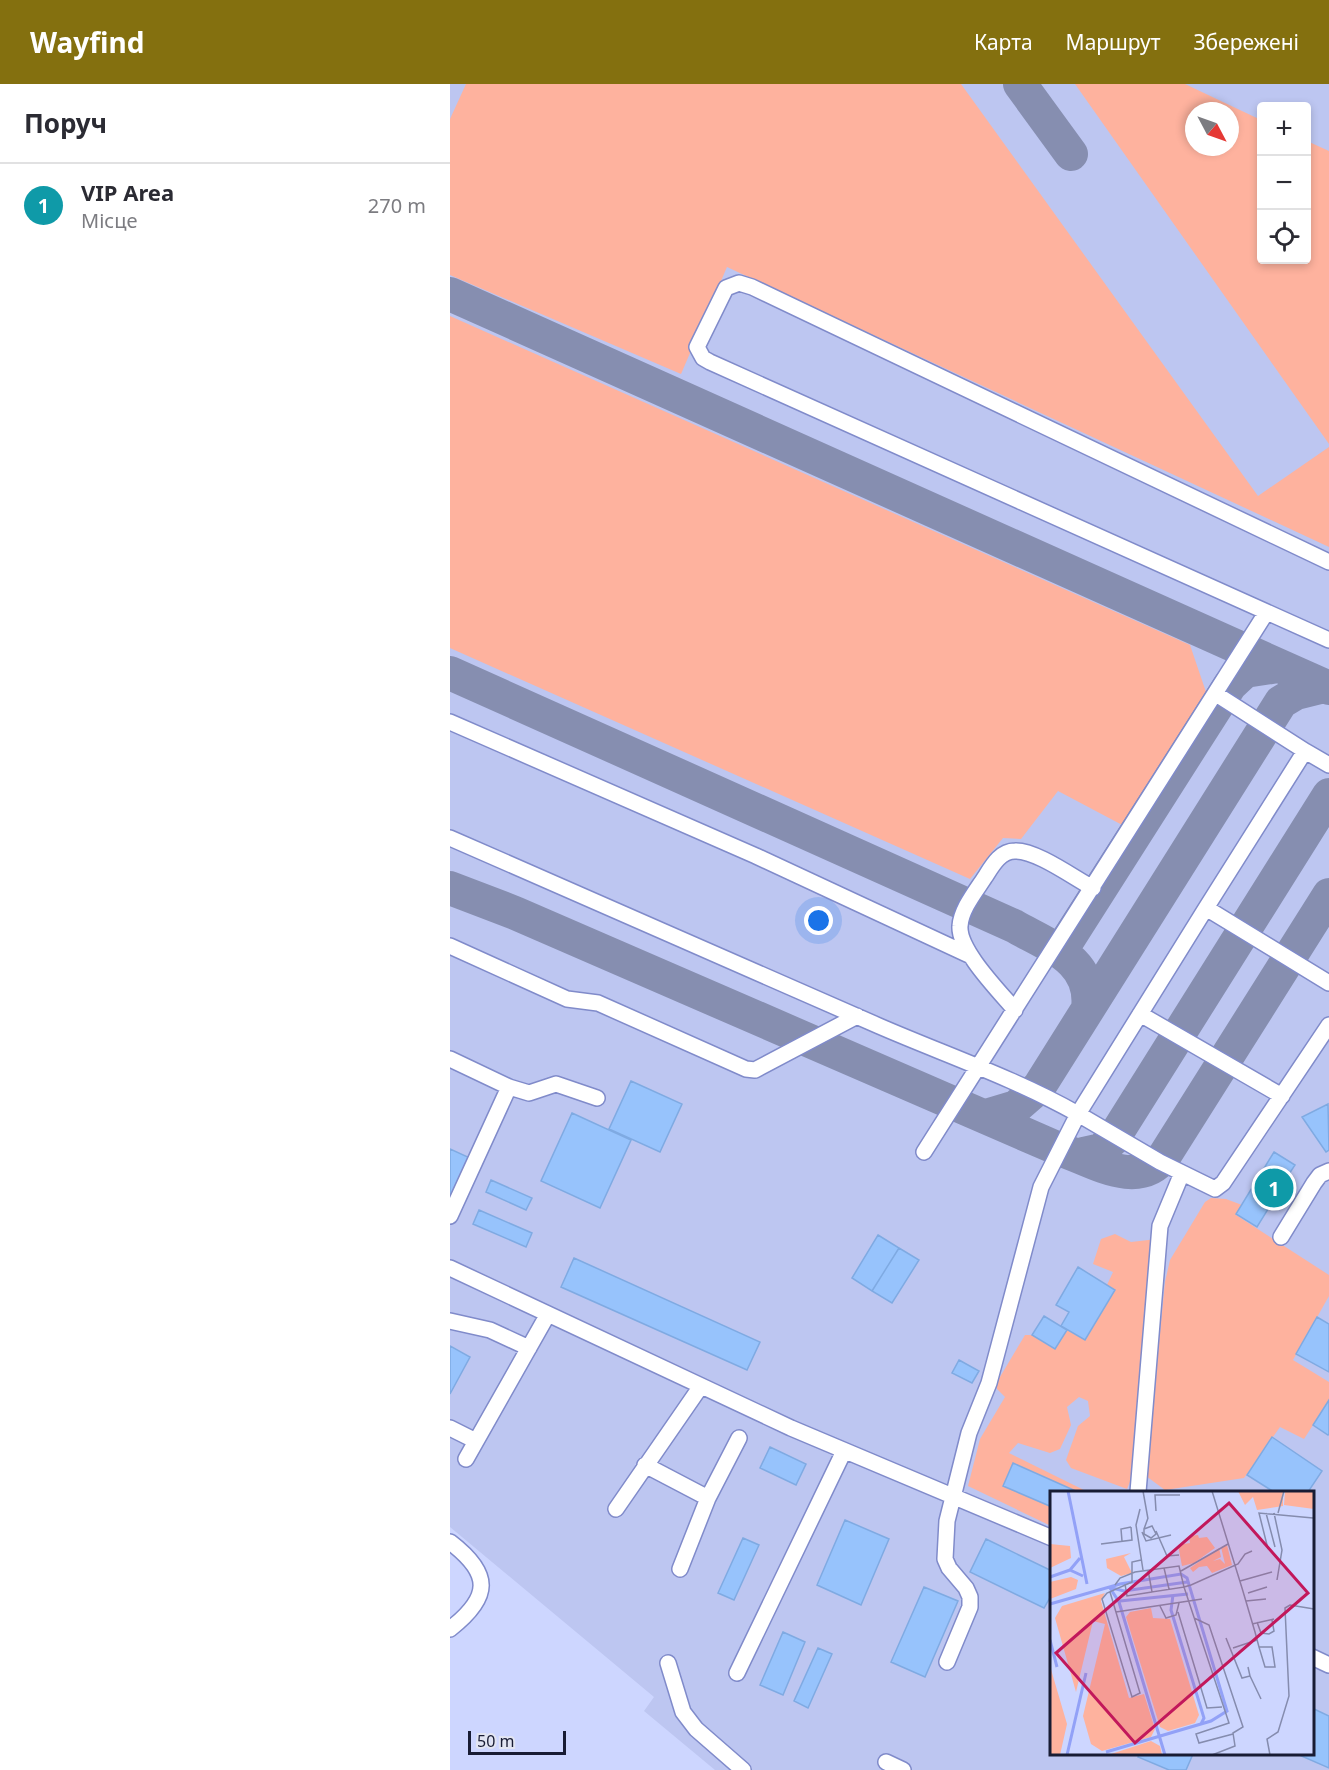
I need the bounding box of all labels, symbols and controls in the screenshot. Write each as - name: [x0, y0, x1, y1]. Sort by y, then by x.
- text: Wayfind: [30, 23, 144, 61]
- text: Карта: [974, 28, 1033, 56]
- text: Маршрут: [1066, 28, 1160, 56]
- text: Збережені: [1193, 28, 1299, 56]
- north arrow: [1185, 102, 1239, 156]
- map controls: [1257, 102, 1311, 264]
- button: +: [1257, 102, 1311, 156]
- text: Поруч: [24, 105, 107, 141]
- button: −: [1257, 156, 1311, 210]
- text: VIP Area: [81, 177, 174, 207]
- text: 1: [38, 192, 49, 219]
- text: 270 m: [368, 192, 426, 219]
- text: Місце: [81, 207, 137, 234]
- button: locate: [1257, 210, 1311, 264]
- your location: [804, 906, 833, 935]
- pin: 1: [1254, 1166, 1294, 1210]
- inset map: [1050, 1491, 1314, 1755]
- scale bar: [468, 1728, 566, 1756]
- text: 50 m: [477, 1730, 514, 1752]

